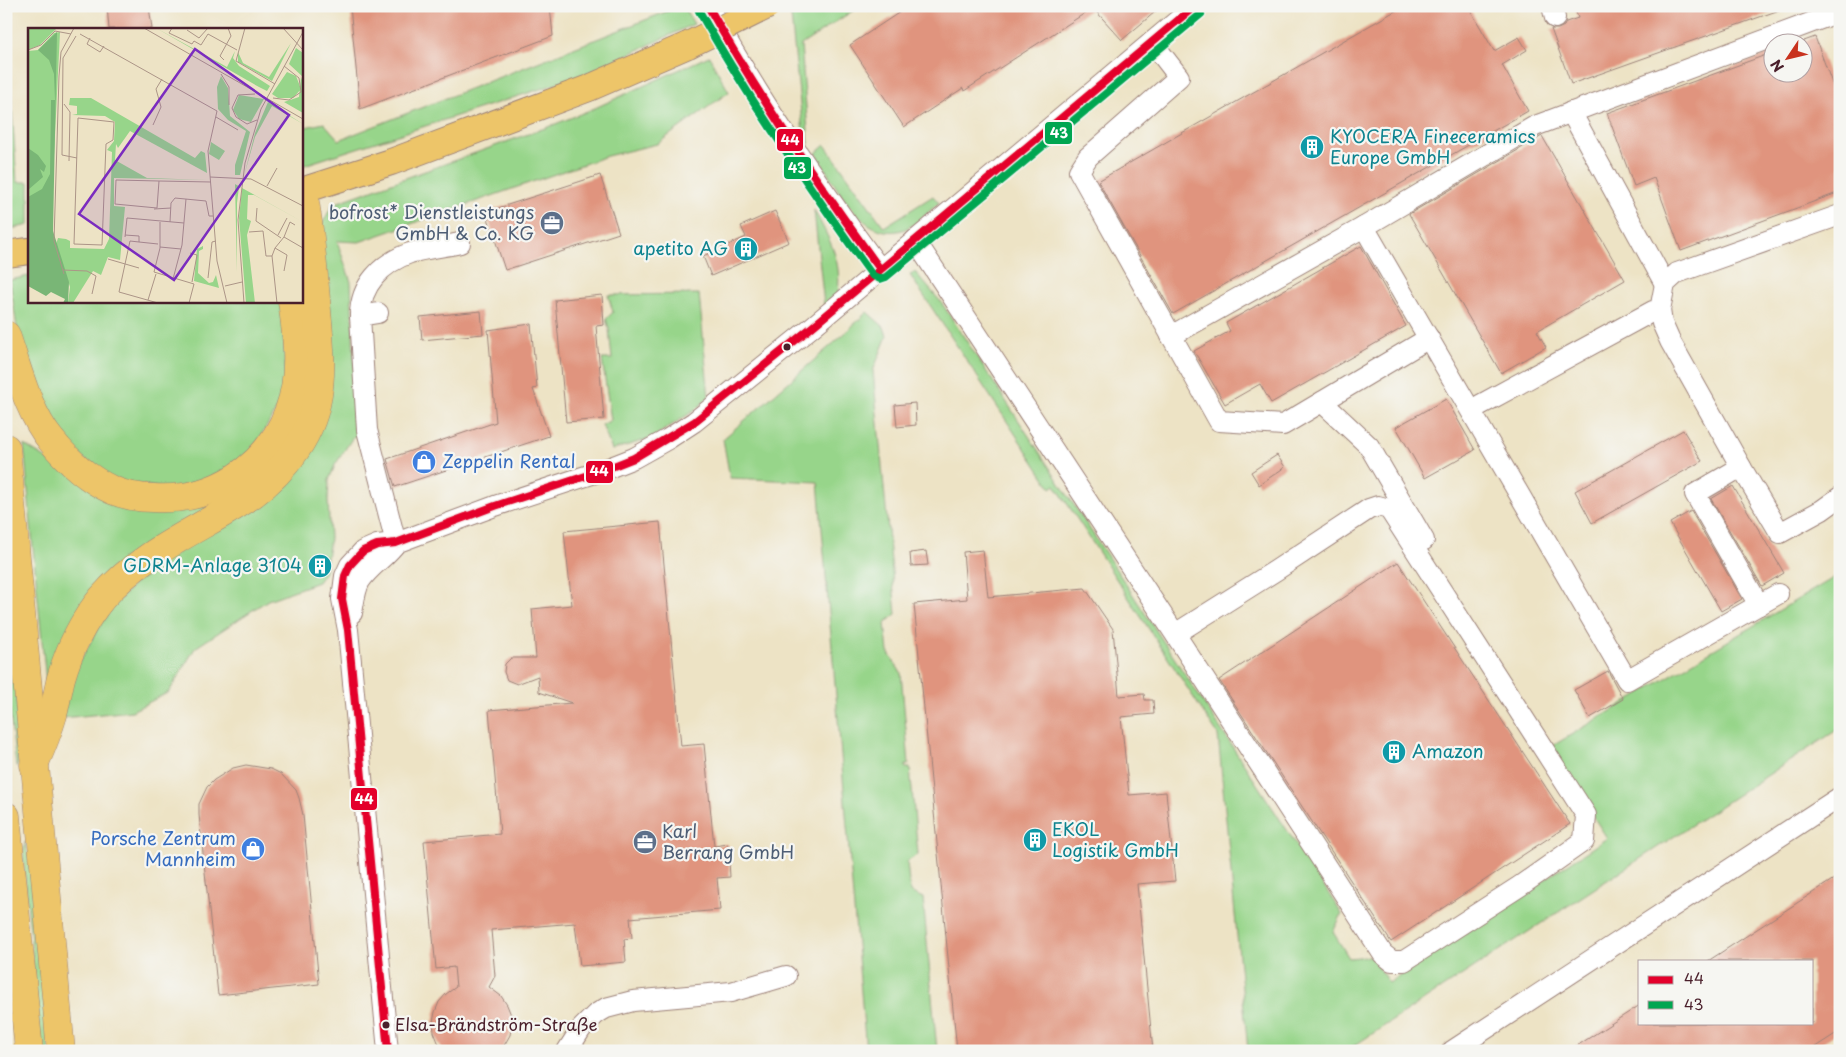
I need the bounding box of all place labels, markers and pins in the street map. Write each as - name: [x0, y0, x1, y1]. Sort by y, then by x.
- place label: KYOCERA Fineceramics Europe GmbH: [1330, 122, 1536, 170]
- building icon: KYOCERA Fineceramics Europe GmbH: [1299, 134, 1325, 160]
- place label: bofrost* Dienstleistungs GmbH & Co. KG: [329, 198, 534, 246]
- office icon: bofrost* Dienstleistungs GmbH & Co. KG: [539, 210, 565, 236]
- place label: apetito AG: [633, 234, 728, 261]
- building icon: apetito AG: [733, 236, 759, 262]
- unlabelled marker: [782, 342, 792, 352]
- place label: Zeppelin Rental: [442, 447, 575, 474]
- shop icon: Zeppelin Rental: [411, 449, 437, 475]
- place label: GDRM-Anlage 3104: [123, 551, 302, 578]
- building icon: GDRM-Anlage 3104: [307, 553, 333, 579]
- place label: Amazon: [1412, 737, 1483, 764]
- building icon: Amazon: [1381, 739, 1407, 765]
- place label: EKOL Logistik GmbH: [1052, 815, 1179, 863]
- place label: Karl Berrang GmbH: [662, 817, 794, 865]
- place label: Porsche Zentrum Mannheim: [91, 824, 236, 872]
- building icon: EKOL Logistik GmbH: [1022, 827, 1048, 853]
- office icon: Karl Berrang GmbH: [632, 829, 658, 855]
- shop icon: Porsche Zentrum Mannheim: [240, 836, 266, 862]
- place label: Elsa-Brändström-Straße: [395, 1011, 597, 1037]
- marker: Elsa-Brändström-Straße: [381, 1020, 391, 1030]

